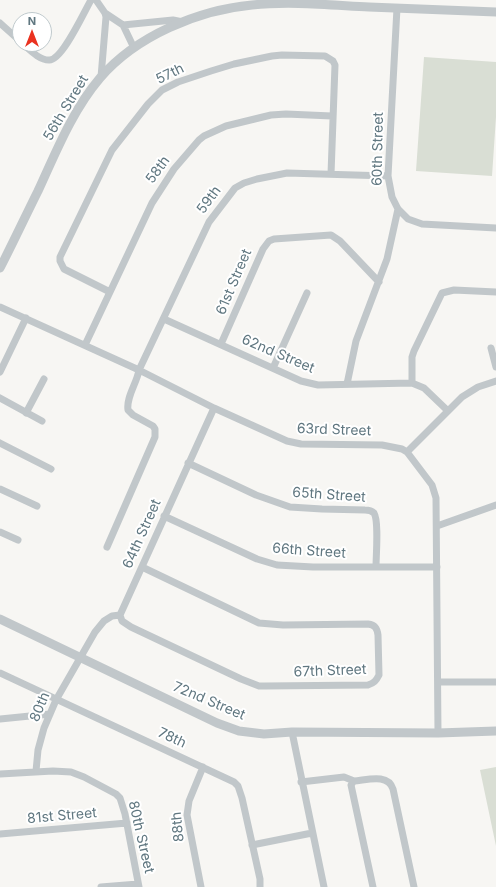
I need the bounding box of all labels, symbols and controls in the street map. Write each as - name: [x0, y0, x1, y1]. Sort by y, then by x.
- north arrow: [12, 12, 52, 52]
- text: N: [28, 14, 36, 28]
- street label: 57th: [153, 60, 187, 88]
- street label: 56th Street: [40, 72, 92, 144]
- street label: 60th Street: [369, 112, 387, 186]
- street label: 58th: [142, 153, 174, 187]
- street label: 59th: [193, 183, 225, 217]
- street label: 61st Street: [213, 247, 255, 317]
- street label: 62nd Street: [239, 331, 317, 377]
- street label: 63rd Street: [297, 420, 371, 440]
- street label: 65th Street: [292, 484, 366, 506]
- street label: 64th Street: [119, 497, 165, 571]
- street label: 66th Street: [272, 540, 346, 562]
- street label: 67th Street: [293, 661, 367, 681]
- street label: 72nd Street: [170, 678, 248, 724]
- street label: 80th: [26, 690, 54, 724]
- street label: 78th: [155, 724, 189, 752]
- street label: 80th Street: [124, 799, 158, 875]
- street label: 81st Street: [27, 805, 97, 827]
- street label: 88th: [168, 811, 188, 843]

